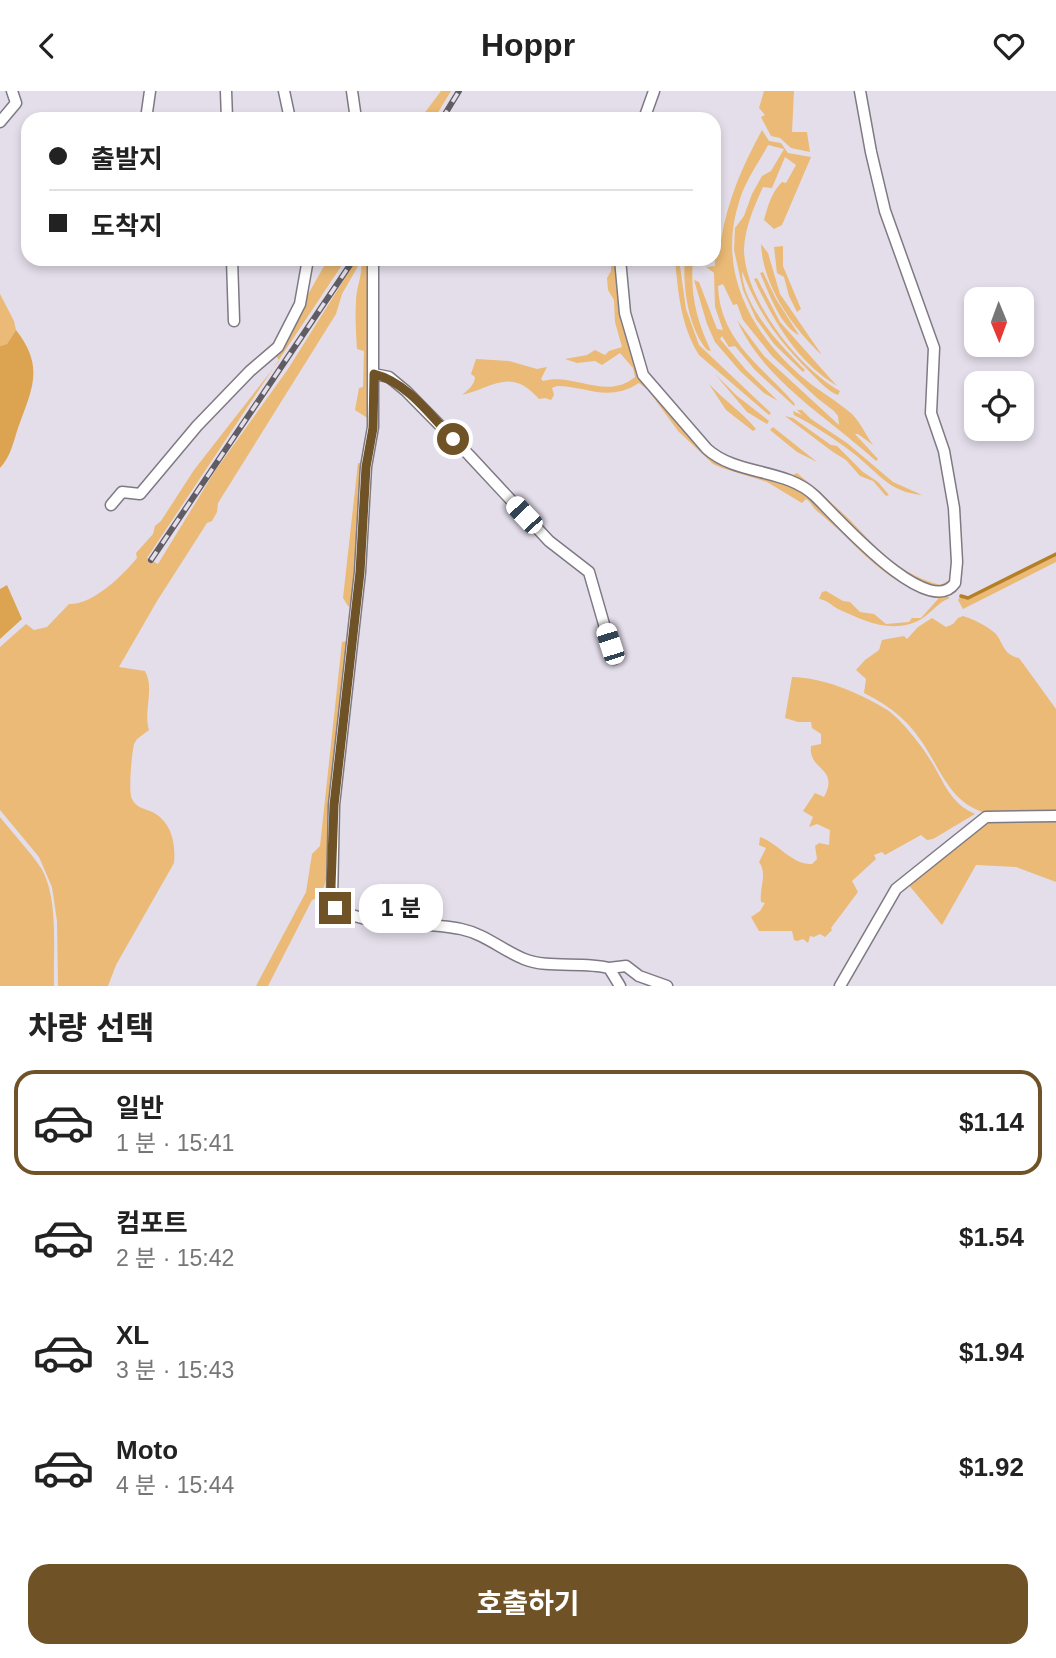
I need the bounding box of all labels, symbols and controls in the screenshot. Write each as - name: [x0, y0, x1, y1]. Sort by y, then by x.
- icon: back: [28, 27, 66, 65]
- text: Hoppr: [481, 27, 575, 63]
- icon: heart: [990, 27, 1028, 65]
- text: 출발지: [91, 144, 163, 174]
- text: 도착지: [91, 211, 163, 241]
- north arrow: [964, 287, 1034, 357]
- map controls: [964, 287, 1034, 441]
- button: locate: [964, 371, 1034, 441]
- route start: [437, 423, 469, 455]
- car: [502, 492, 547, 538]
- car: [594, 621, 627, 667]
- callout: 1 분: [360, 883, 444, 933]
- route end: [319, 892, 351, 924]
- text: 1 분: [381, 895, 421, 921]
- text: 차량 선택: [28, 1010, 155, 1046]
- icon: car: [32, 1091, 95, 1154]
- text: 일반: [116, 1093, 164, 1123]
- text: $1.14: [959, 1107, 1024, 1137]
- text: 1 분 · 15:41: [116, 1130, 234, 1156]
- icon: car: [32, 1206, 95, 1269]
- text: 컴포트: [116, 1208, 188, 1238]
- text: $1.54: [959, 1222, 1024, 1252]
- text: 2 분 · 15:42: [116, 1245, 234, 1271]
- text: XL: [116, 1320, 149, 1350]
- icon: car: [32, 1321, 95, 1384]
- text: $1.94: [959, 1337, 1024, 1367]
- text: 3 분 · 15:43: [116, 1357, 234, 1383]
- text: Moto: [116, 1435, 178, 1465]
- icon: car: [32, 1436, 95, 1499]
- text: $1.92: [959, 1452, 1024, 1482]
- text: 4 분 · 15:44: [116, 1472, 234, 1498]
- button: 호출하기: [28, 1564, 1028, 1644]

